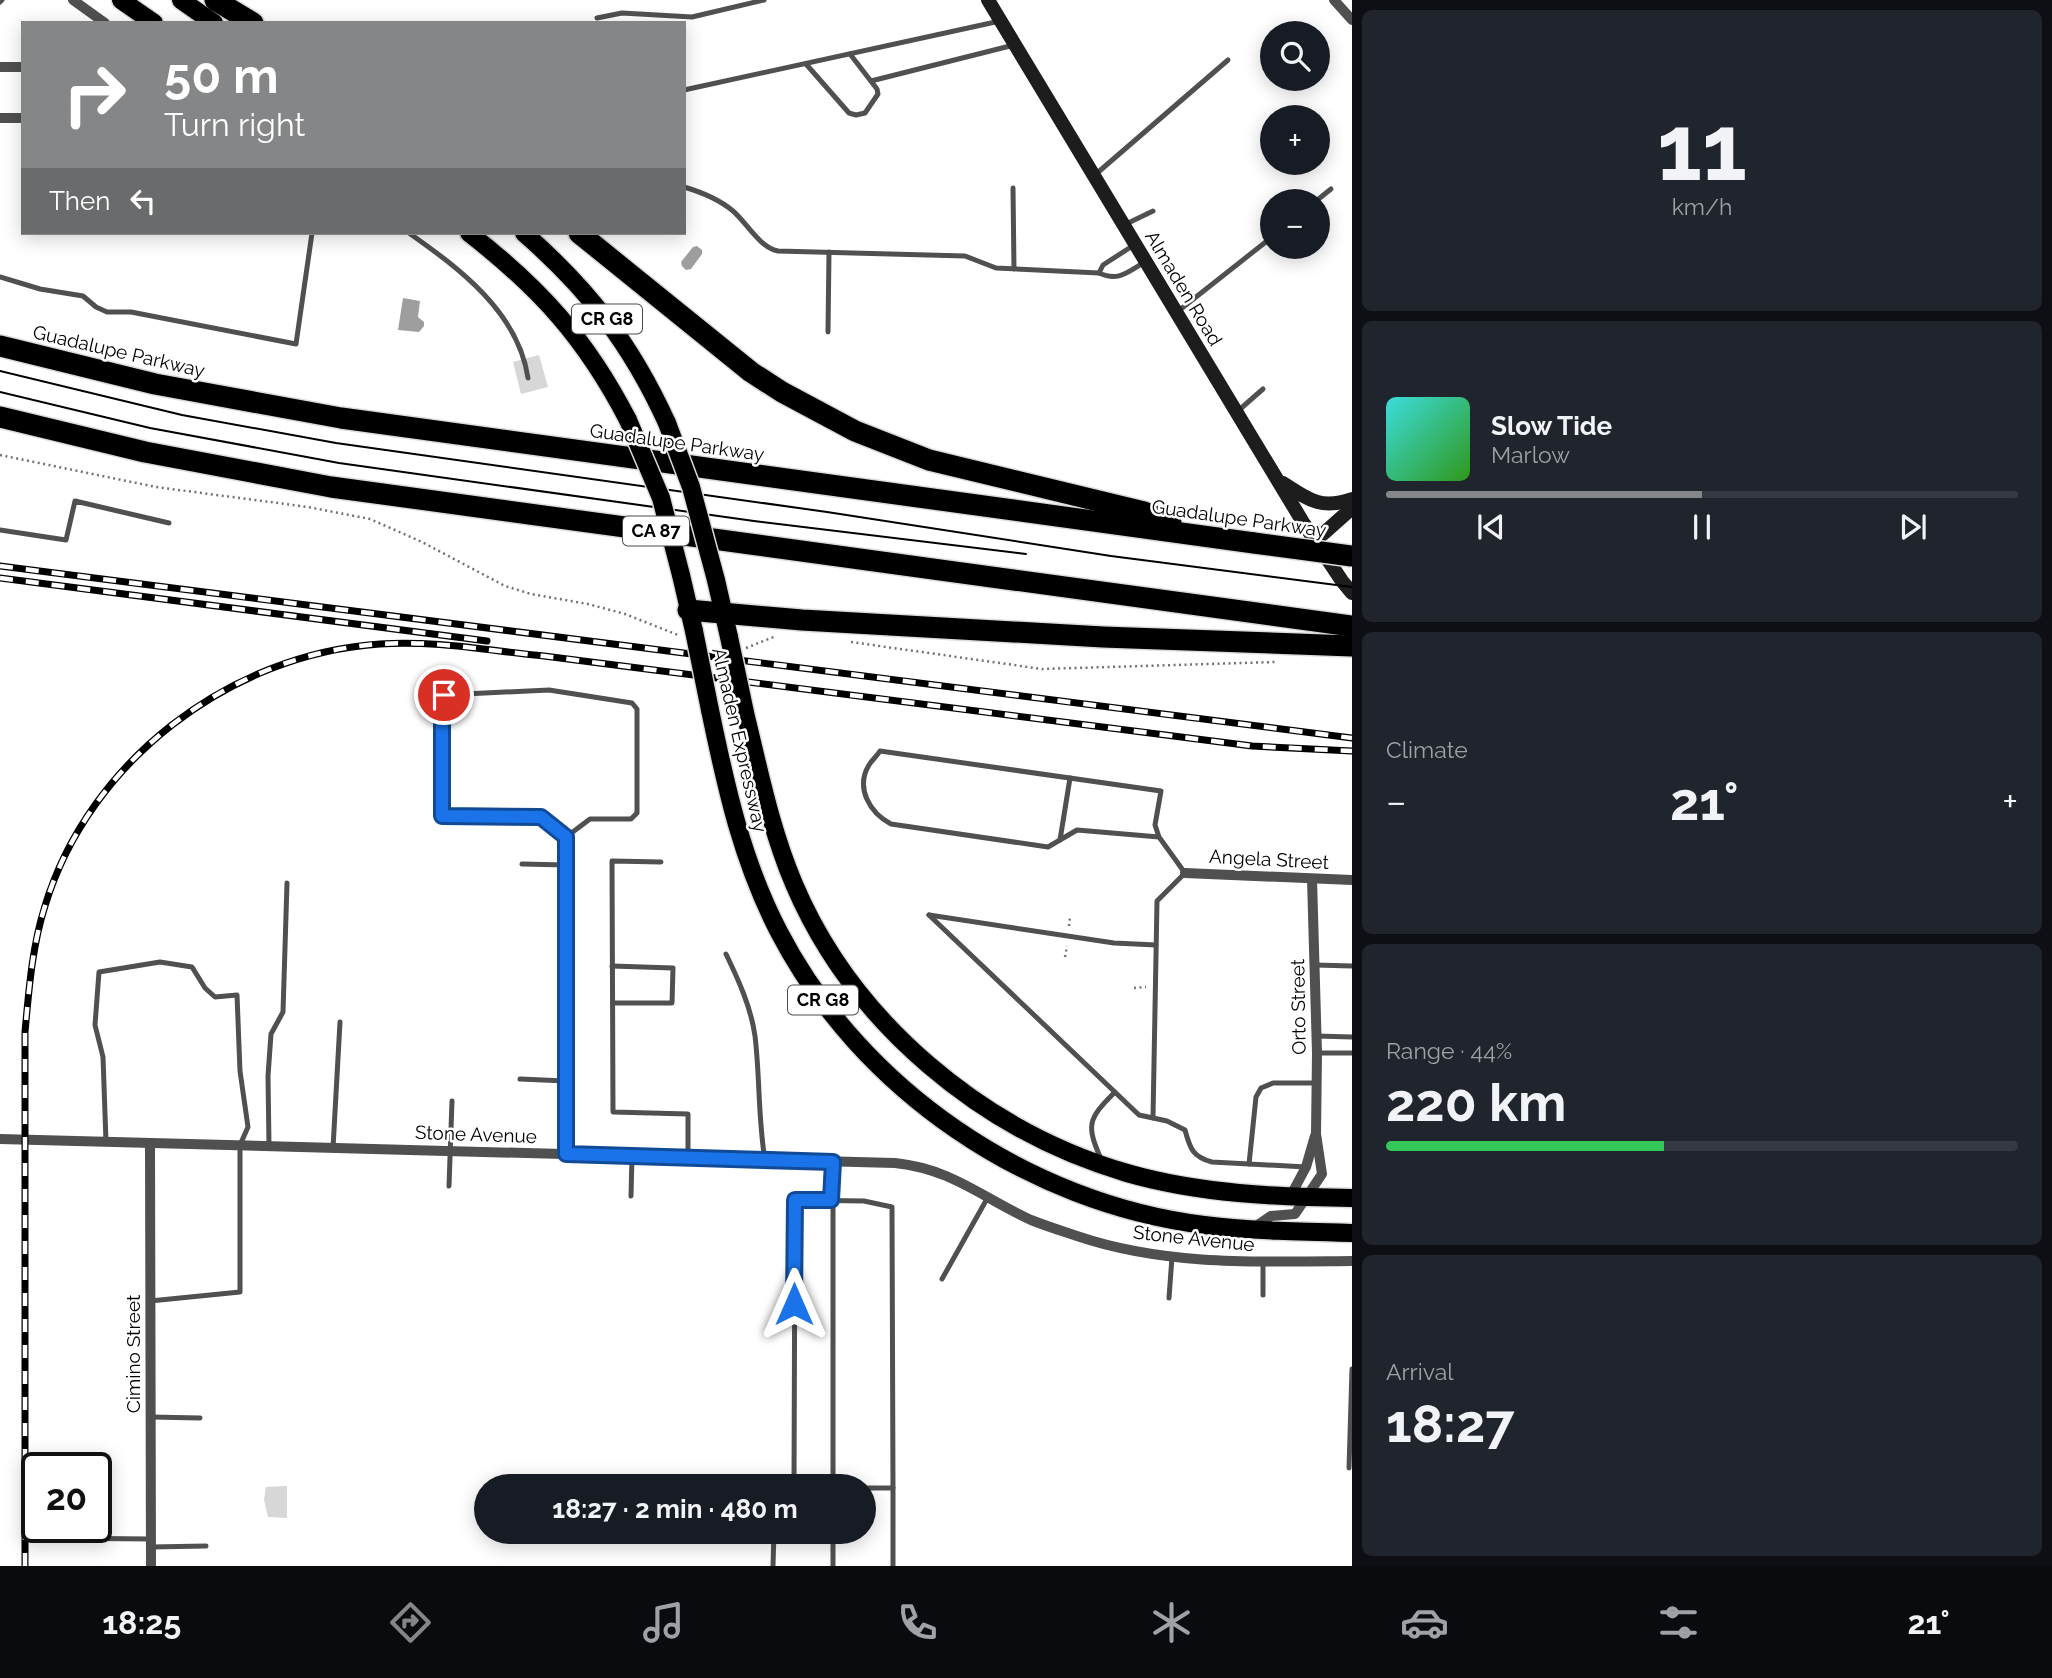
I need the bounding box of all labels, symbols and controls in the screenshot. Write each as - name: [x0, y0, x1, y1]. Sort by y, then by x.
- map controls: [1260, 21, 1330, 259]
- button: search: [1260, 21, 1330, 91]
- text: 50 m: [164, 47, 279, 104]
- icon: right: [49, 49, 140, 140]
- text: 11: [1657, 94, 1747, 201]
- button: +: [1260, 105, 1330, 175]
- text: Turn right: [164, 106, 305, 143]
- icon: left: [124, 182, 162, 220]
- text: Then: [49, 186, 110, 216]
- button: −: [1260, 189, 1330, 259]
- text: km/h: [1672, 193, 1732, 220]
- street label: Almaden Road: [1141, 226, 1227, 350]
- road number: CR G8: [572, 304, 642, 334]
- street label: Guadalupe Parkway: [31, 320, 207, 382]
- text: Slow Tide: [1491, 411, 1612, 441]
- street label: Guadalupe Parkway: [588, 419, 766, 465]
- text: Marlow: [1491, 441, 1570, 468]
- street label: Guadalupe Parkway: [1150, 495, 1328, 541]
- icon: previous: [1472, 508, 1510, 546]
- icon: pause: [1683, 508, 1721, 546]
- icon: next: [1894, 508, 1932, 546]
- road number: CA 87: [623, 516, 689, 546]
- street label: Almaden Expressway: [708, 646, 772, 834]
- pin: [414, 665, 474, 725]
- icon: arrive: [425, 676, 463, 714]
- text: Climate: [1386, 736, 1468, 763]
- text: 21°: [1670, 771, 1739, 832]
- text: −: [1386, 779, 1406, 824]
- text: +: [2002, 779, 2018, 824]
- street label: Angela Street: [1209, 845, 1330, 873]
- street label: Orto Street: [1286, 958, 1310, 1055]
- road number: CR G8: [788, 986, 858, 1015]
- text: Range · 44%: [1386, 1037, 1512, 1064]
- text: 220 km: [1386, 1072, 1567, 1133]
- street label: Stone Avenue: [415, 1121, 537, 1147]
- street label: Stone Avenue: [1132, 1221, 1256, 1255]
- position arrow: [757, 1267, 831, 1341]
- street label: Cimino Street: [122, 1294, 144, 1413]
- text: Arrival: [1386, 1358, 1453, 1385]
- text: 18:27: [1386, 1393, 1514, 1454]
- speed limit sign: 20: [21, 1452, 112, 1543]
- text: 18:27 · 2 min · 480 m: [552, 1494, 798, 1524]
- icon: directions: [386, 1598, 435, 1647]
- icon: music: [639, 1598, 688, 1647]
- icon: phone: [893, 1598, 942, 1647]
- icon: climate: [1147, 1598, 1196, 1647]
- icon: car: [1400, 1598, 1449, 1647]
- icon: filters: [1654, 1598, 1703, 1647]
- text: 18:25: [102, 1604, 181, 1641]
- text: 21°: [1907, 1604, 1950, 1641]

